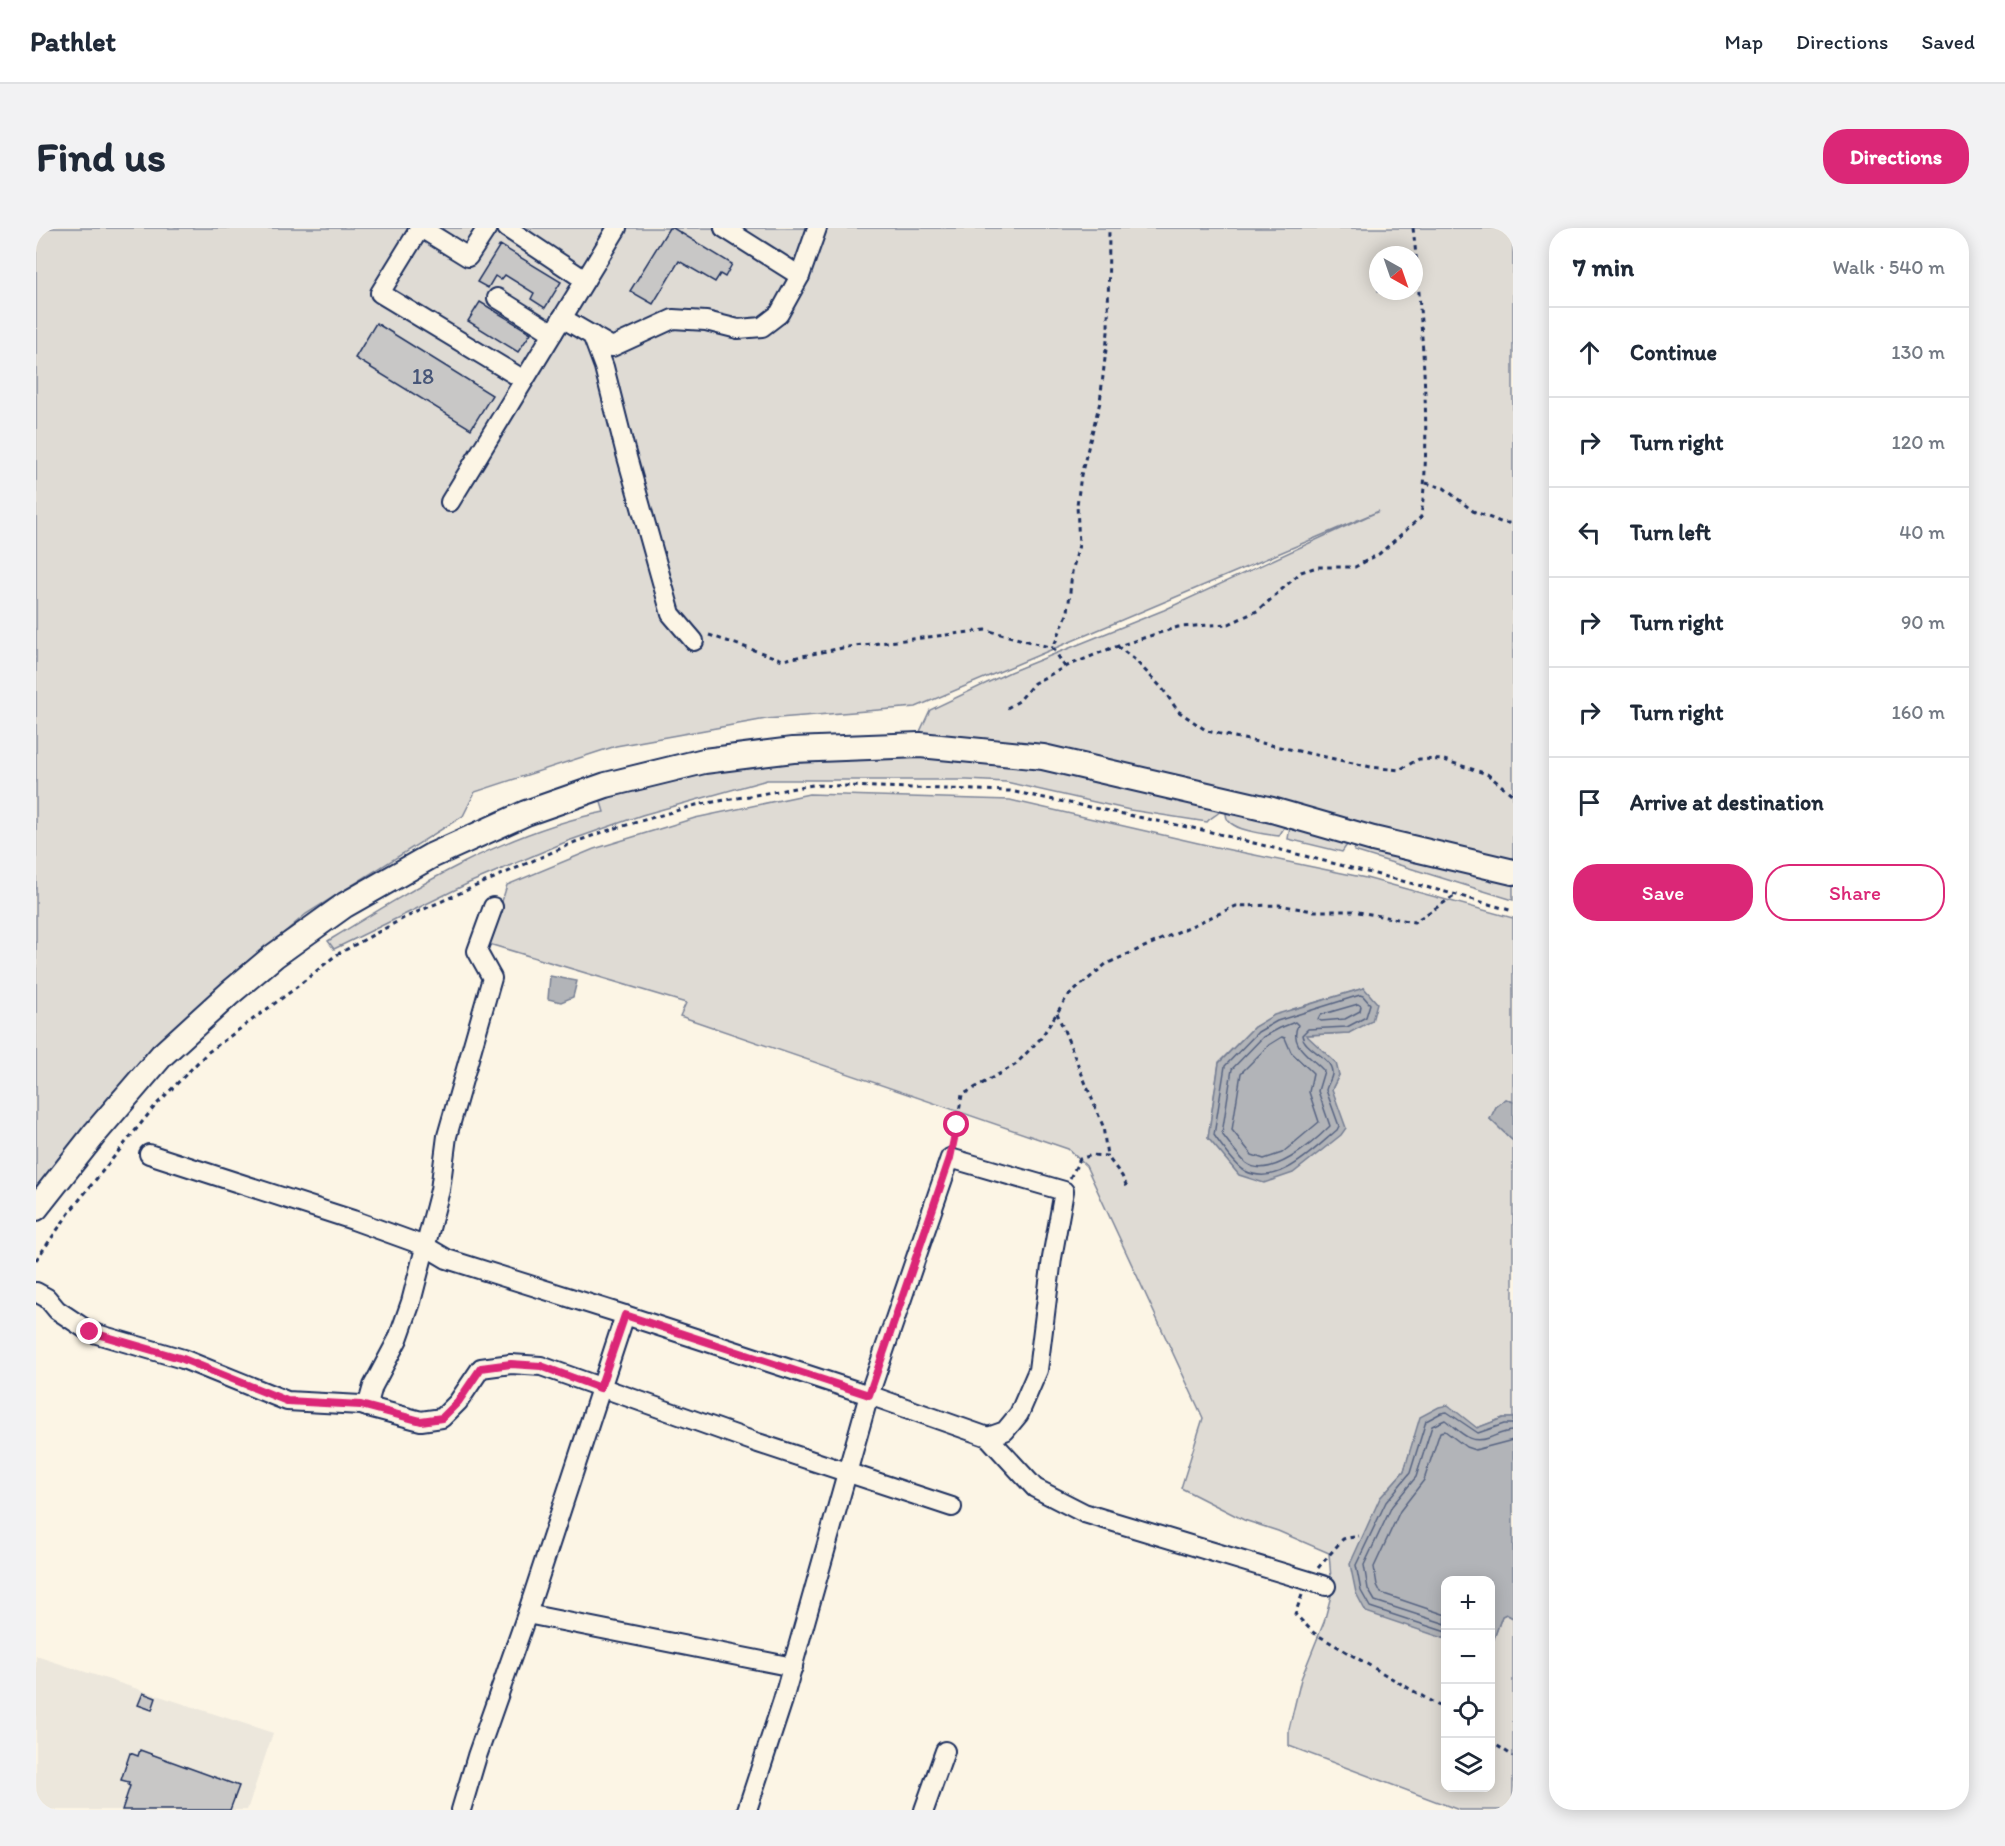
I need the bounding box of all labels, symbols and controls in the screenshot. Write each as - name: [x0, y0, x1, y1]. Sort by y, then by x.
- text: Pathlet: [30, 24, 116, 58]
- text: Map: [1725, 29, 1763, 54]
- text: Directions: [1796, 29, 1888, 54]
- text: Saved: [1921, 29, 1975, 54]
- button: Directions: [1823, 129, 1969, 184]
- text: Find us: [36, 131, 166, 182]
- north arrow: [1369, 246, 1423, 300]
- text: 7 min: [1573, 251, 1634, 283]
- text: Walk · 540 m: [1832, 255, 1945, 279]
- icon: ahead: [1573, 336, 1606, 369]
- text: Continue: [1630, 339, 1717, 366]
- text: 130 m: [1891, 340, 1945, 364]
- house number: 18: [412, 363, 434, 390]
- icon: right: [1573, 426, 1606, 459]
- text: Turn right: [1630, 429, 1724, 456]
- text: 120 m: [1892, 430, 1945, 454]
- icon: left: [1573, 516, 1606, 549]
- text: Turn left: [1630, 519, 1711, 546]
- text: 40 m: [1899, 520, 1945, 544]
- icon: right: [1573, 606, 1606, 639]
- text: Turn right: [1630, 609, 1724, 636]
- text: 90 m: [1901, 610, 1945, 634]
- icon: right: [1573, 696, 1606, 729]
- text: Turn right: [1630, 699, 1724, 726]
- text: 160 m: [1892, 700, 1945, 724]
- icon: arrive: [1573, 786, 1606, 819]
- text: Arrive at destination: [1630, 789, 1824, 816]
- button: Save: [1573, 864, 1753, 921]
- button: Share: [1765, 864, 1945, 921]
- route start: [943, 1111, 969, 1137]
- route end: [76, 1318, 102, 1344]
- map controls: [1441, 1576, 1495, 1792]
- button: +: [1441, 1576, 1495, 1630]
- button: −: [1441, 1630, 1495, 1684]
- button: locate: [1441, 1684, 1495, 1738]
- button: layers: [1441, 1738, 1495, 1792]

